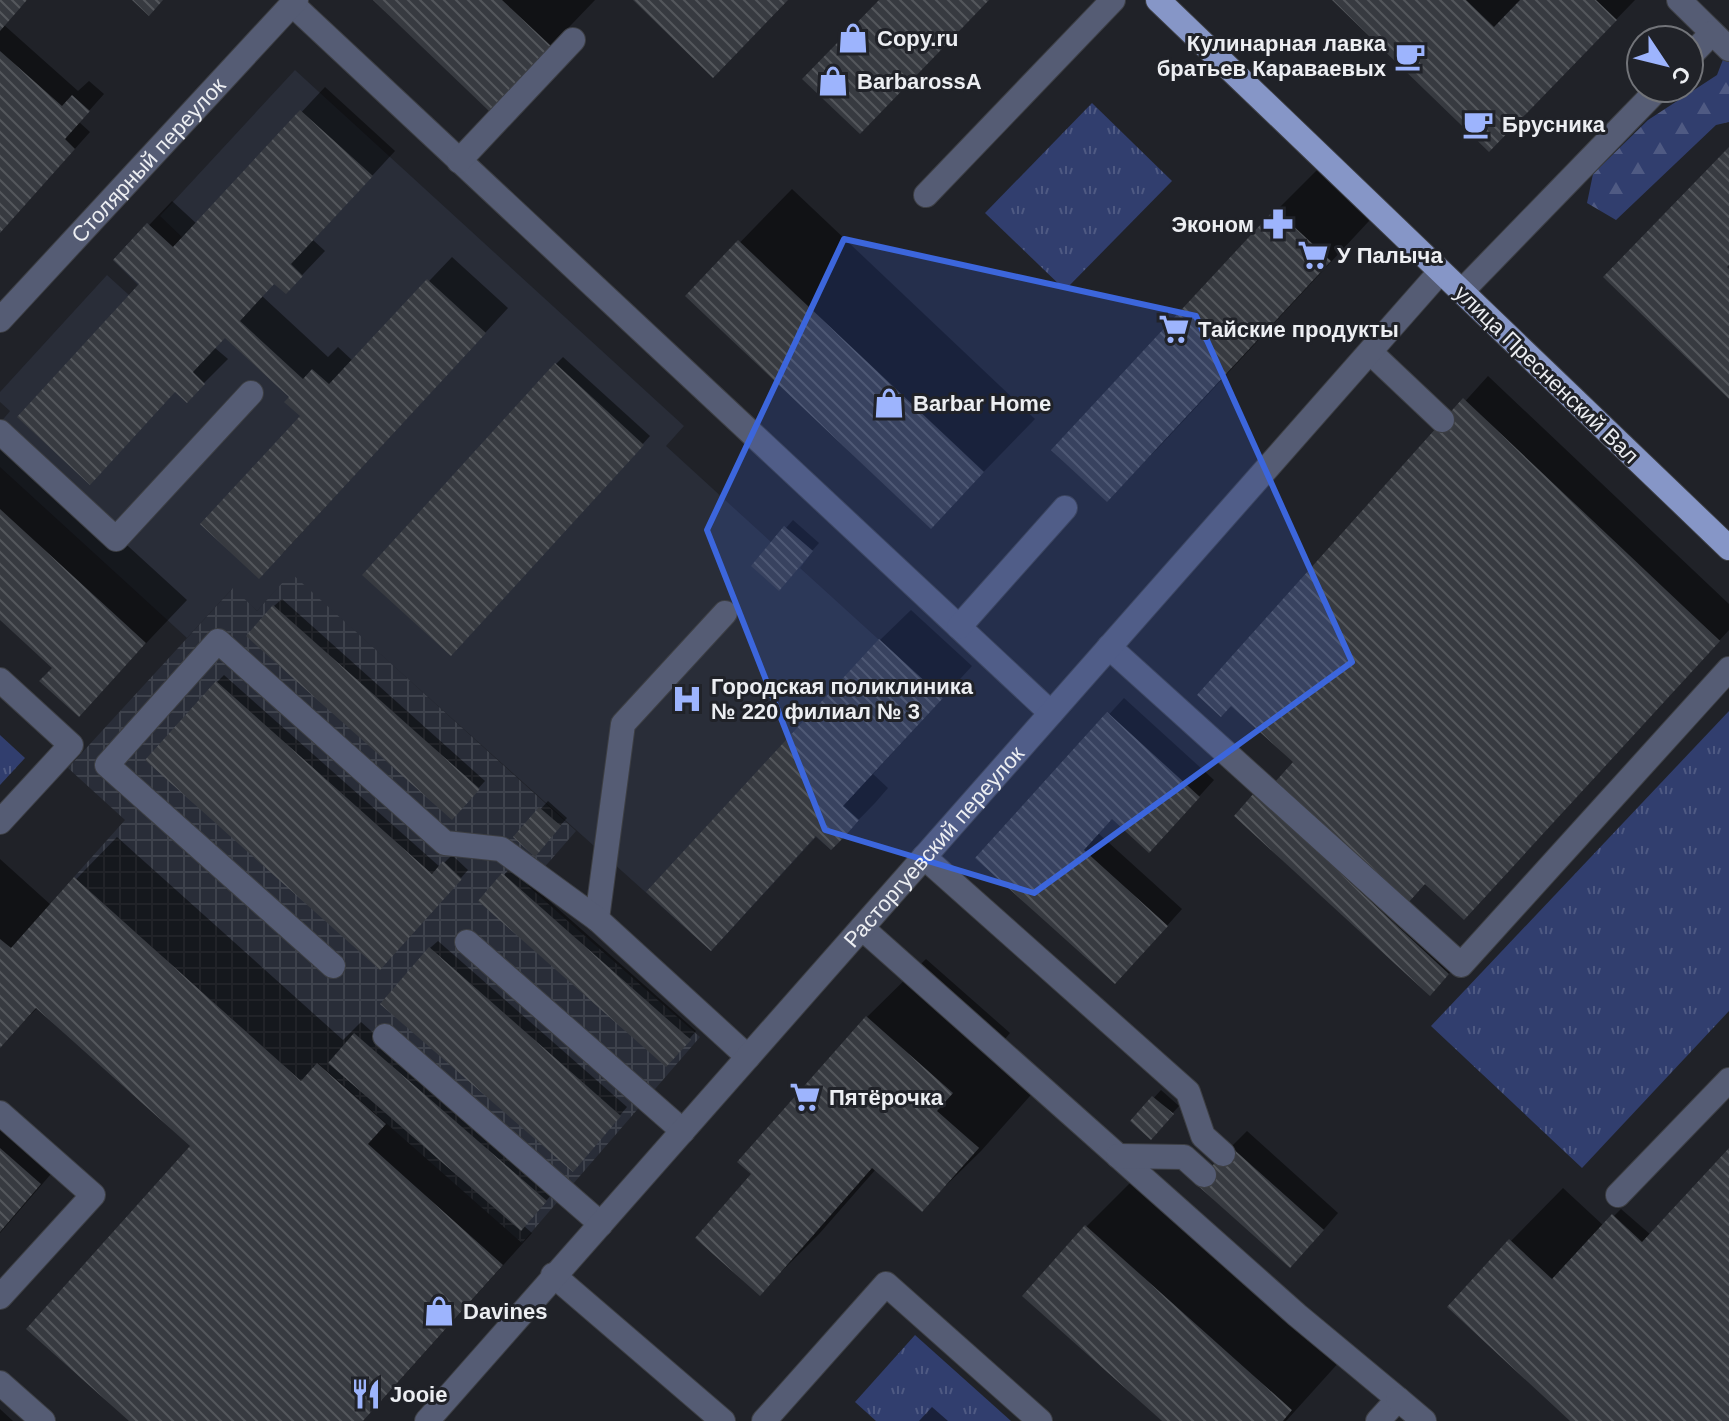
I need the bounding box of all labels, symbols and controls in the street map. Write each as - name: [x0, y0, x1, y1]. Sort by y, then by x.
- shop icon: Copy.ru: [836, 21, 870, 55]
- north arrow: [1625, 24, 1705, 104]
- place label: Copy.ru: [877, 26, 958, 51]
- place label: Кулинарная лавка братьев Караваевых: [1157, 31, 1387, 81]
- cafe icon: Кулинарная лавка братьев Караваевых: [1393, 39, 1427, 73]
- text: С: [1666, 62, 1696, 89]
- shop icon: BarbarossA: [816, 64, 850, 98]
- place label: BarbarossA: [857, 69, 982, 94]
- street label: Столярный переулок: [66, 73, 231, 248]
- cafe icon: Брусника: [1461, 107, 1495, 141]
- place label: Брусника: [1502, 112, 1606, 137]
- pharmacy icon: Эконом: [1261, 207, 1295, 241]
- place label: Эконом: [1171, 212, 1254, 237]
- supermarket icon: У Палыча: [1296, 238, 1330, 272]
- place label: У Палыча: [1337, 243, 1443, 268]
- street label: улица Пресненский Вал: [1450, 280, 1644, 469]
- supermarket icon: Тайские продукты: [1157, 312, 1191, 346]
- place label: Тайские продукты: [1198, 317, 1399, 342]
- shop icon: Barbar Home: [872, 386, 906, 420]
- place label: Barbar Home: [913, 391, 1051, 416]
- place label: Городская поликлиника № 220 филиал № 3: [711, 674, 974, 724]
- hospital icon: Городская поликлиника № 220 филиал № 3: [670, 682, 704, 716]
- street label: Расторгуевский переулок: [839, 741, 1029, 952]
- supermarket icon: Пятёрочка: [788, 1080, 822, 1114]
- place label: Пятёрочка: [829, 1085, 944, 1110]
- shop icon: Davines: [422, 1294, 456, 1328]
- place label: Davines: [463, 1299, 547, 1324]
- restaurant icon: Jooie: [349, 1377, 383, 1411]
- place label: Jooie: [390, 1382, 447, 1407]

